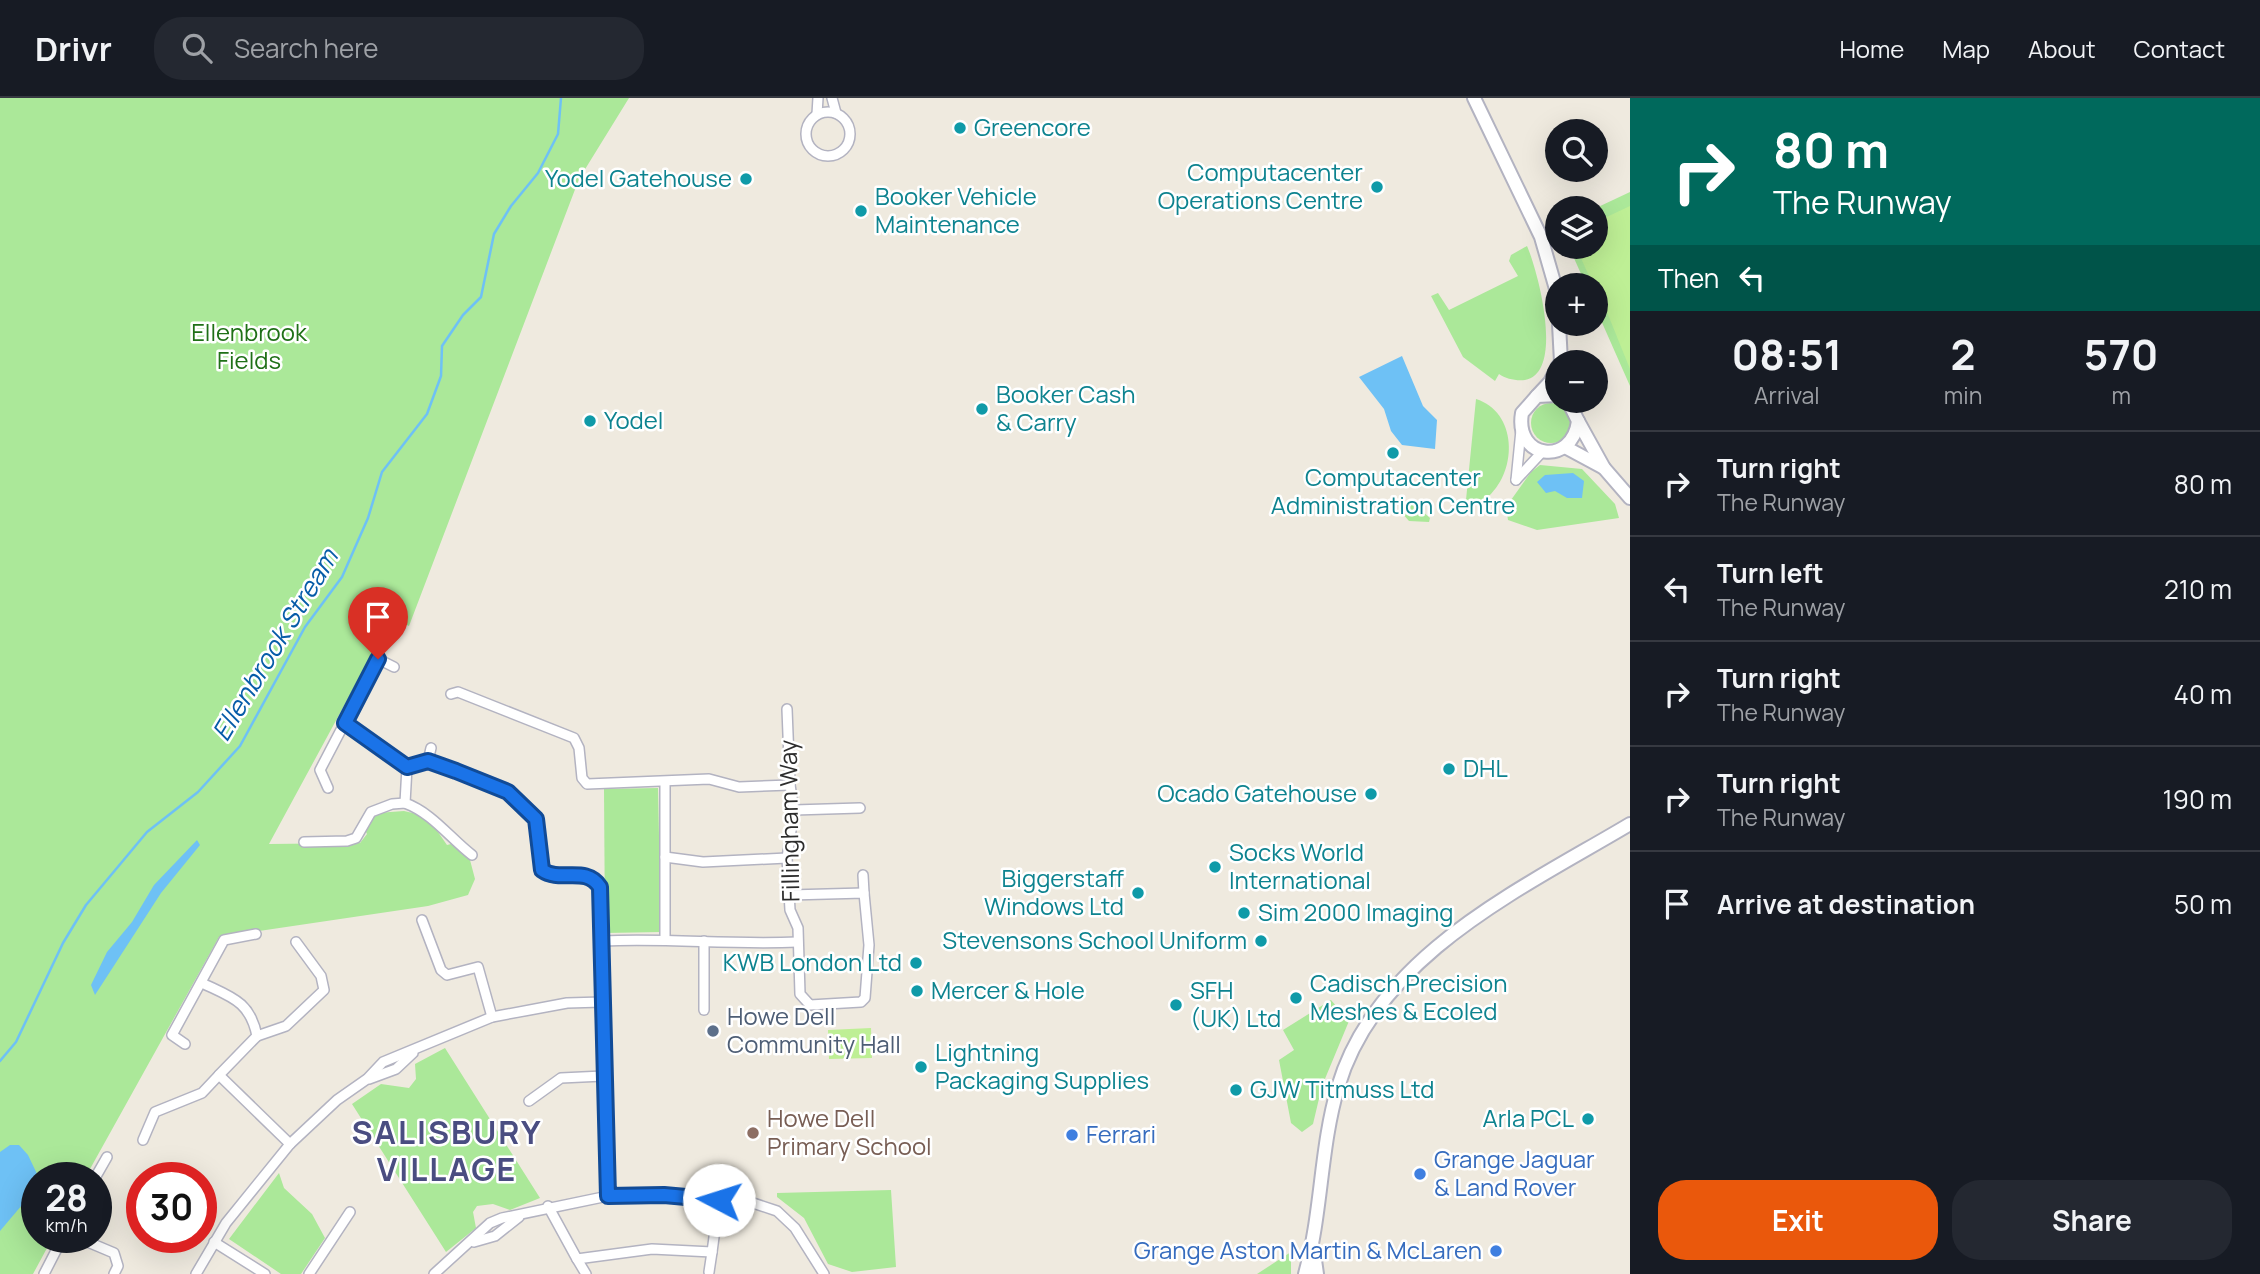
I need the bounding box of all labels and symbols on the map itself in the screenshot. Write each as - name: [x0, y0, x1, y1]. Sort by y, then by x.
- place label: Greencore: [974, 110, 1091, 143]
- marker: Greencore: [952, 120, 968, 136]
- place label: Computacenter Operations Centre: [1158, 155, 1363, 216]
- place label: Yodel Gatehouse: [545, 161, 732, 194]
- marker: Yodel Gatehouse: [738, 171, 754, 187]
- place label: Booker Vehicle Maintenance: [875, 179, 1037, 240]
- marker: Computacenter Operations Centre: [1369, 179, 1385, 195]
- marker: Booker Vehicle Maintenance: [853, 203, 869, 219]
- park label: Ellenbrook Fields: [191, 315, 308, 376]
- place label: Booker Cash & Carry: [996, 377, 1136, 438]
- marker: Booker Cash & Carry: [974, 401, 990, 417]
- place label: Yodel: [604, 403, 663, 436]
- marker: Yodel: [582, 413, 598, 429]
- marker: Computacenter Administration Centre: [1385, 445, 1401, 461]
- place label: Computacenter Administration Centre: [1271, 460, 1515, 521]
- water label: Ellenbrook Stream: [203, 540, 347, 747]
- pin: [348, 587, 408, 659]
- street label: Fillingham Way: [771, 739, 806, 902]
- place label: DHL: [1463, 751, 1508, 784]
- marker: DHL: [1441, 761, 1457, 777]
- place label: Ocado Gatehouse: [1157, 776, 1357, 809]
- marker: Ocado Gatehouse: [1363, 786, 1379, 802]
- place label: Socks World International: [1229, 835, 1371, 896]
- marker: Socks World International: [1207, 859, 1223, 875]
- place label: Biggerstaff Windows Ltd: [984, 861, 1124, 922]
- marker: Biggerstaff Windows Ltd: [1130, 885, 1146, 901]
- place label: Sim 2000 Imaging: [1258, 895, 1454, 928]
- marker: Sim 2000 Imaging: [1236, 905, 1252, 921]
- place label: Stevensons School Uniform: [942, 923, 1247, 956]
- marker: Stevensons School Uniform: [1253, 933, 1269, 949]
- place label: KWB London Ltd: [723, 945, 902, 978]
- marker: KWB London Ltd: [908, 955, 924, 971]
- place label: Cadisch Precision Meshes & Ecoled: [1310, 966, 1507, 1027]
- place label: Mercer & Hole: [931, 973, 1085, 1006]
- place label: SFH (UK) Ltd: [1190, 973, 1281, 1034]
- marker: Mercer & Hole: [909, 983, 925, 999]
- marker: Cadisch Precision Meshes & Ecoled: [1288, 990, 1304, 1006]
- marker: SFH (UK) Ltd: [1168, 997, 1184, 1013]
- place label: Howe Dell Community Hall: [727, 999, 901, 1060]
- marker: Howe Dell Community Hall: [705, 1023, 721, 1039]
- place label: Lightning Packaging Supplies: [935, 1035, 1149, 1096]
- marker: Lightning Packaging Supplies: [913, 1059, 929, 1075]
- place label: GJW Titmuss Ltd: [1250, 1072, 1434, 1105]
- marker: GJW Titmuss Ltd: [1228, 1082, 1244, 1098]
- place label: Howe Dell Primary School: [767, 1101, 932, 1162]
- place label: Arla PCL: [1482, 1101, 1574, 1134]
- district label: SALISBURY VILLAGE: [351, 1110, 543, 1191]
- marker: Arla PCL: [1580, 1111, 1596, 1127]
- place label: Ferrari: [1086, 1117, 1156, 1150]
- marker: Howe Dell Primary School: [745, 1125, 761, 1141]
- marker: Ferrari: [1064, 1127, 1080, 1143]
- place label: Grange Jaguar & Land Rover: [1434, 1142, 1595, 1203]
- speed limit sign: 30: [126, 1162, 217, 1253]
- position arrow: [682, 1163, 756, 1237]
- marker: Grange Jaguar & Land Rover: [1412, 1166, 1428, 1182]
- place label: Grange Aston Martin & McLaren: [1134, 1233, 1482, 1266]
- marker: Grange Aston Martin & McLaren: [1488, 1243, 1504, 1259]

